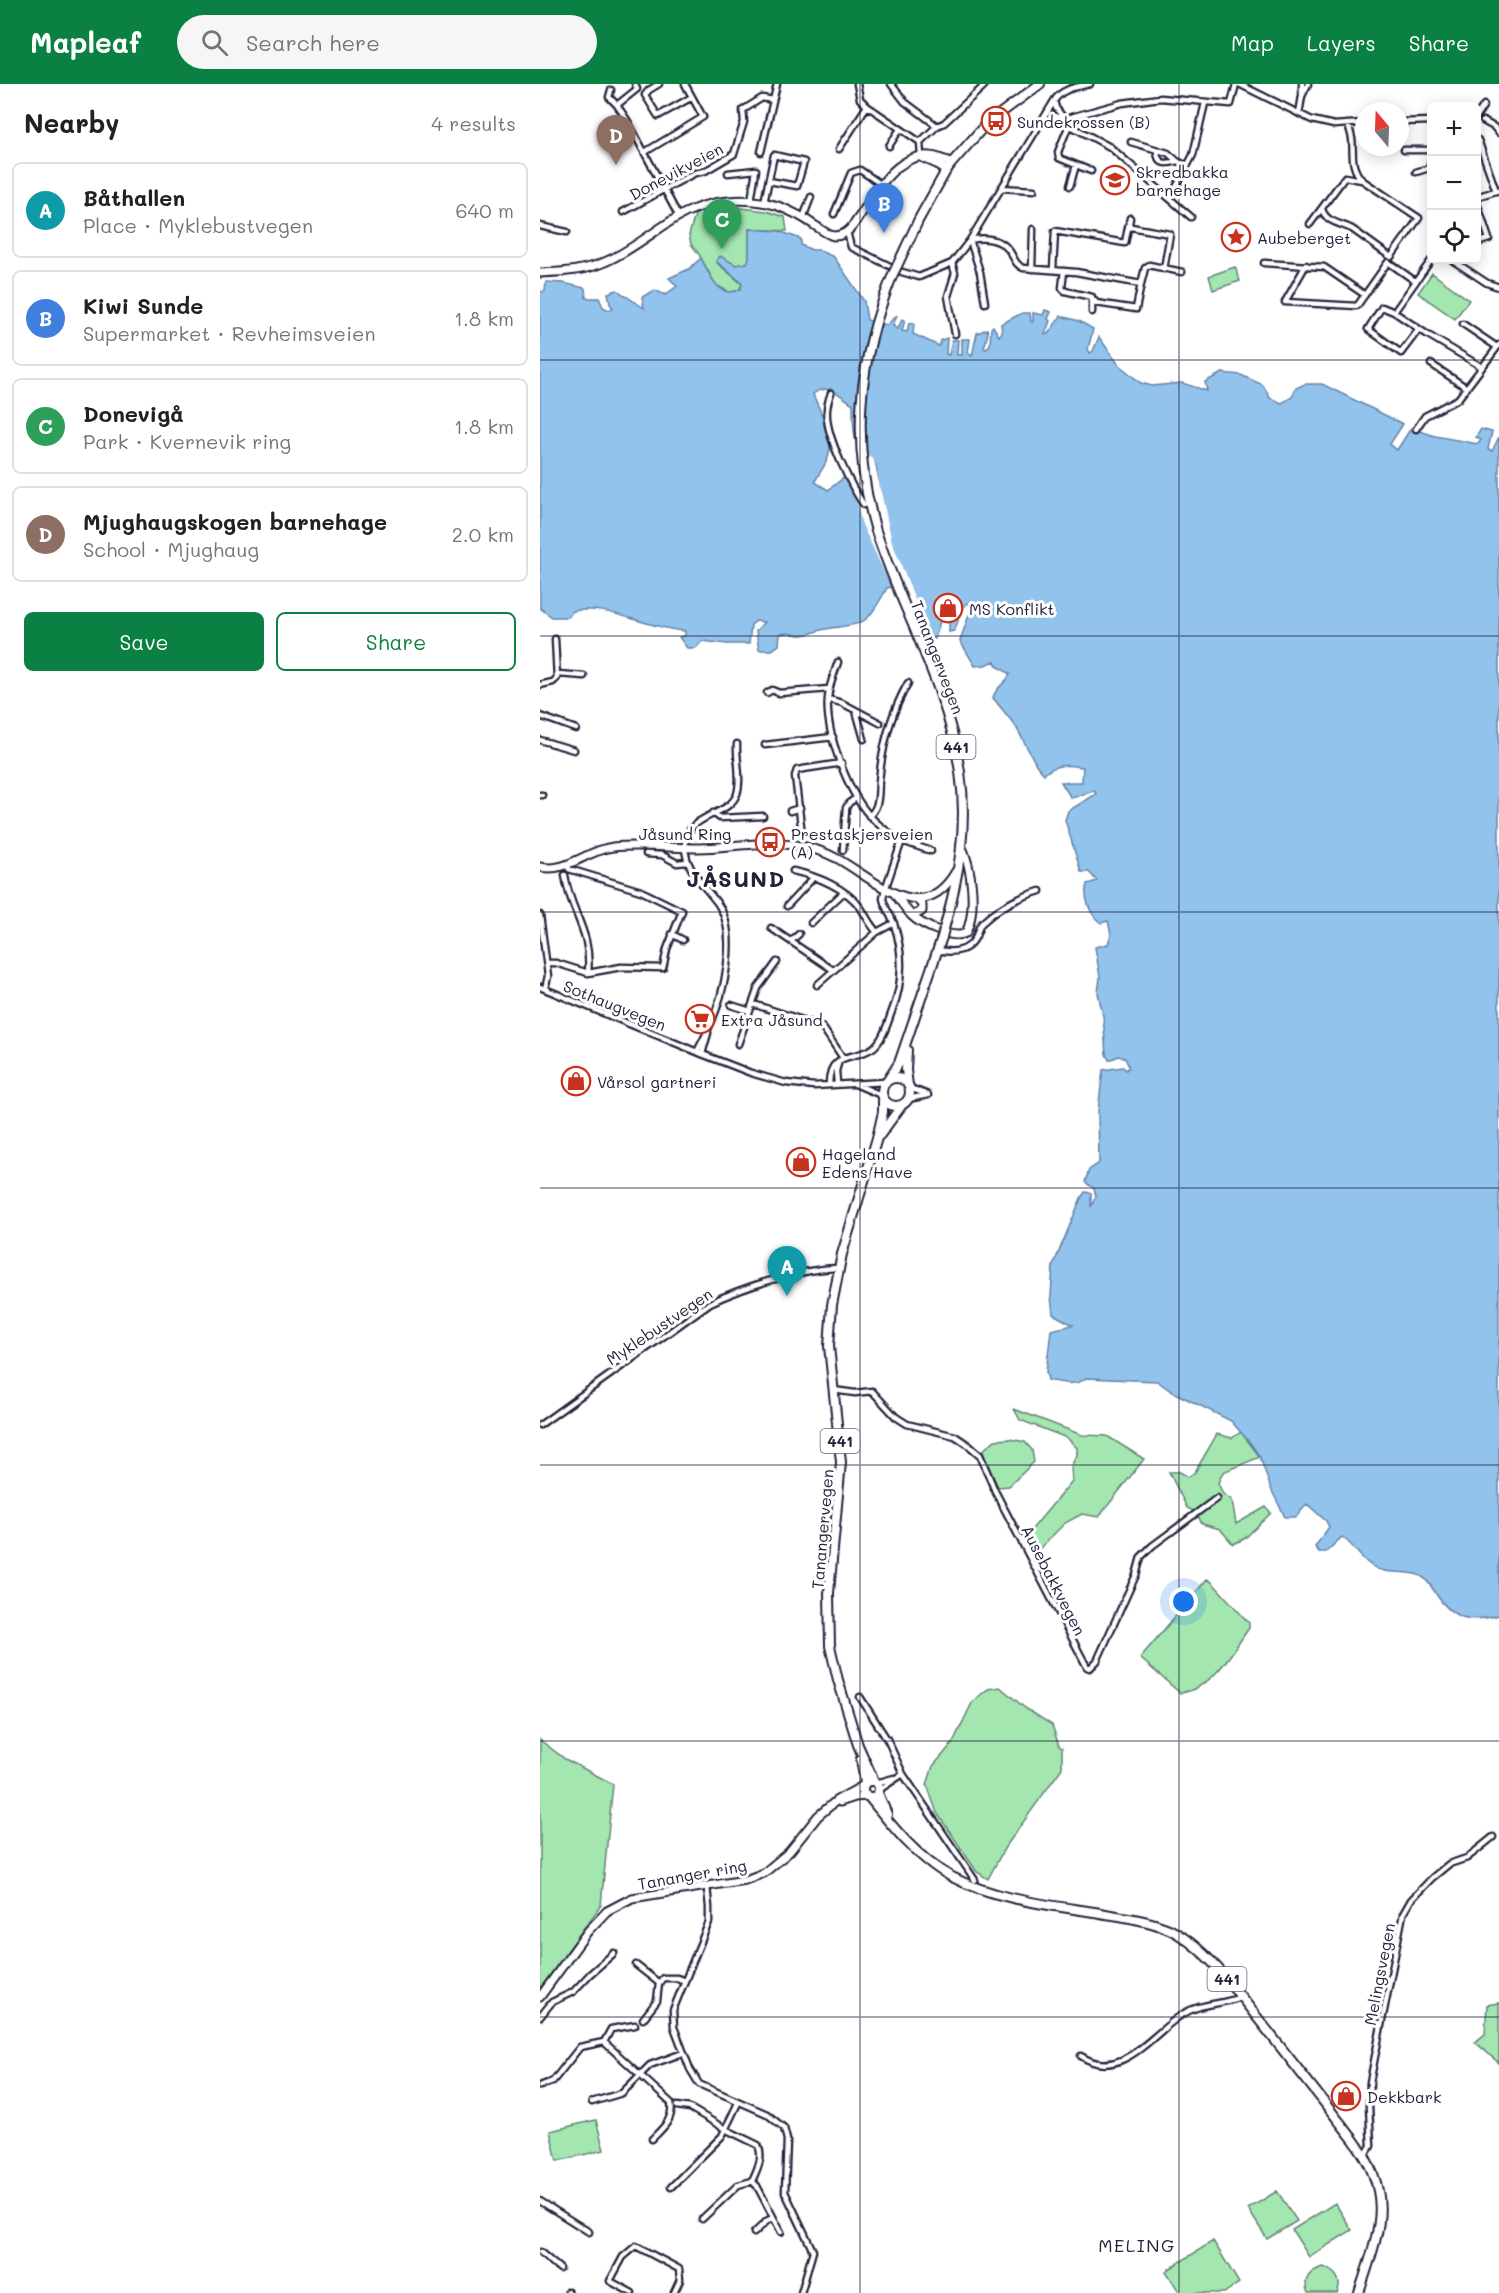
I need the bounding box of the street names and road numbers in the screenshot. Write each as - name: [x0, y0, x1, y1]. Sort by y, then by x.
- street label: Donevikveien: [626, 138, 726, 204]
- street label: Tanangervegen: [907, 597, 969, 717]
- road number: 441: [936, 735, 976, 759]
- street label: Jåsund Ring: [639, 823, 731, 844]
- street label: Sothaugvegen: [561, 975, 669, 1035]
- street label: Myklebustvegen: [602, 1283, 716, 1369]
- road number: 441: [820, 1429, 860, 1453]
- street label: Tanangervegen: [806, 1468, 838, 1590]
- street label: Ausebakkvegen: [1017, 1521, 1091, 1639]
- street label: Tananger ring: [636, 1854, 748, 1894]
- street label: Melingsvegen: [1359, 1921, 1399, 2027]
- road number: 441: [1208, 1967, 1246, 1991]

